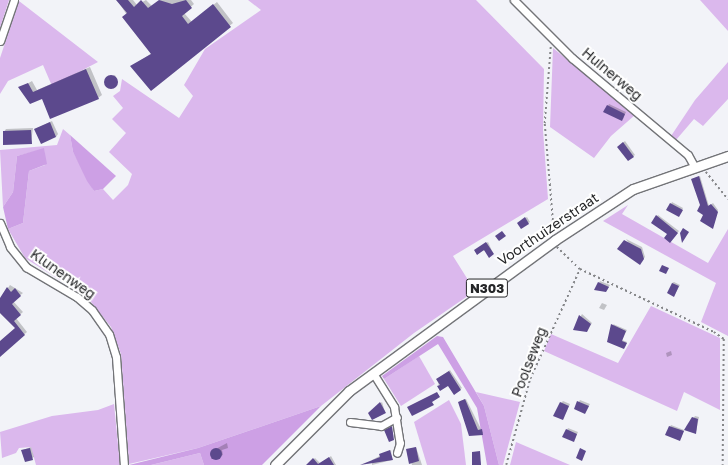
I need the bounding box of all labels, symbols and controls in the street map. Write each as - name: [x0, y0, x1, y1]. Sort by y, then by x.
- street label: Huinerweg: [579, 44, 645, 104]
- street label: Voorthuizerstraat: [494, 189, 602, 269]
- street label: Klunenweg: [27, 245, 99, 303]
- road number: N303: [465, 277, 509, 299]
- street label: Poolseweg: [508, 325, 550, 399]

